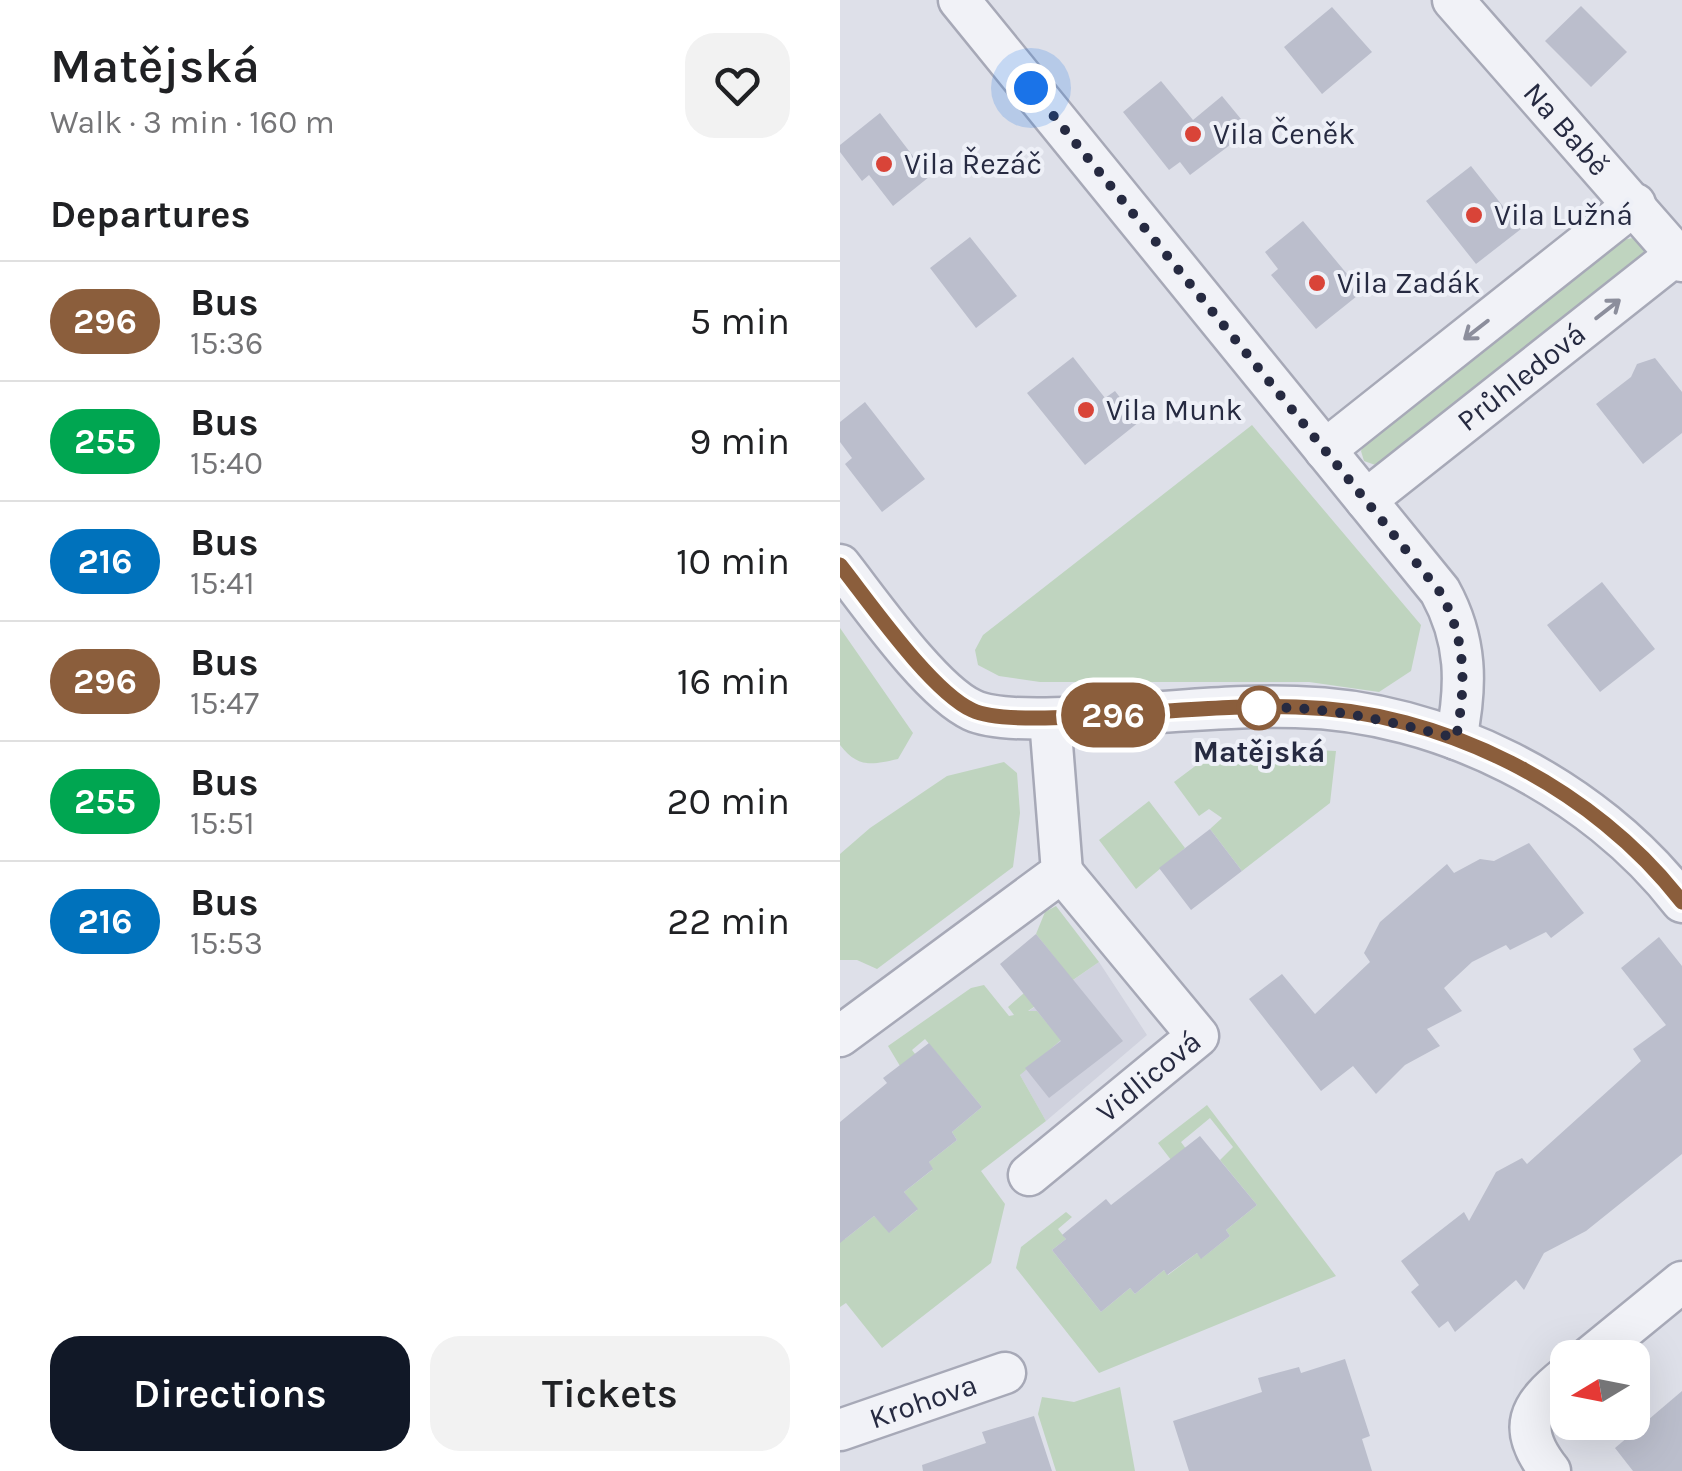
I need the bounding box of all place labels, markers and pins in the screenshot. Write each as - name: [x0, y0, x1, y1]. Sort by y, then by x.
- place label: Vila Čeněk: [1213, 116, 1355, 152]
- marker: Vila Čeněk: [1182, 123, 1204, 145]
- place label: Vila Řezáč: [904, 146, 1042, 182]
- marker: Vila Řezáč: [873, 153, 895, 175]
- place label: Vila Lužná: [1494, 197, 1633, 233]
- marker: Vila Lužná: [1463, 204, 1485, 226]
- place label: Vila Zadák: [1337, 265, 1480, 301]
- marker: Vila Zadák: [1306, 272, 1328, 294]
- place label: Vila Munk: [1106, 392, 1242, 428]
- marker: Vila Munk: [1075, 399, 1097, 421]
- marker: Matějská: [1238, 687, 1280, 729]
- place label: Matějská: [1193, 734, 1325, 770]

